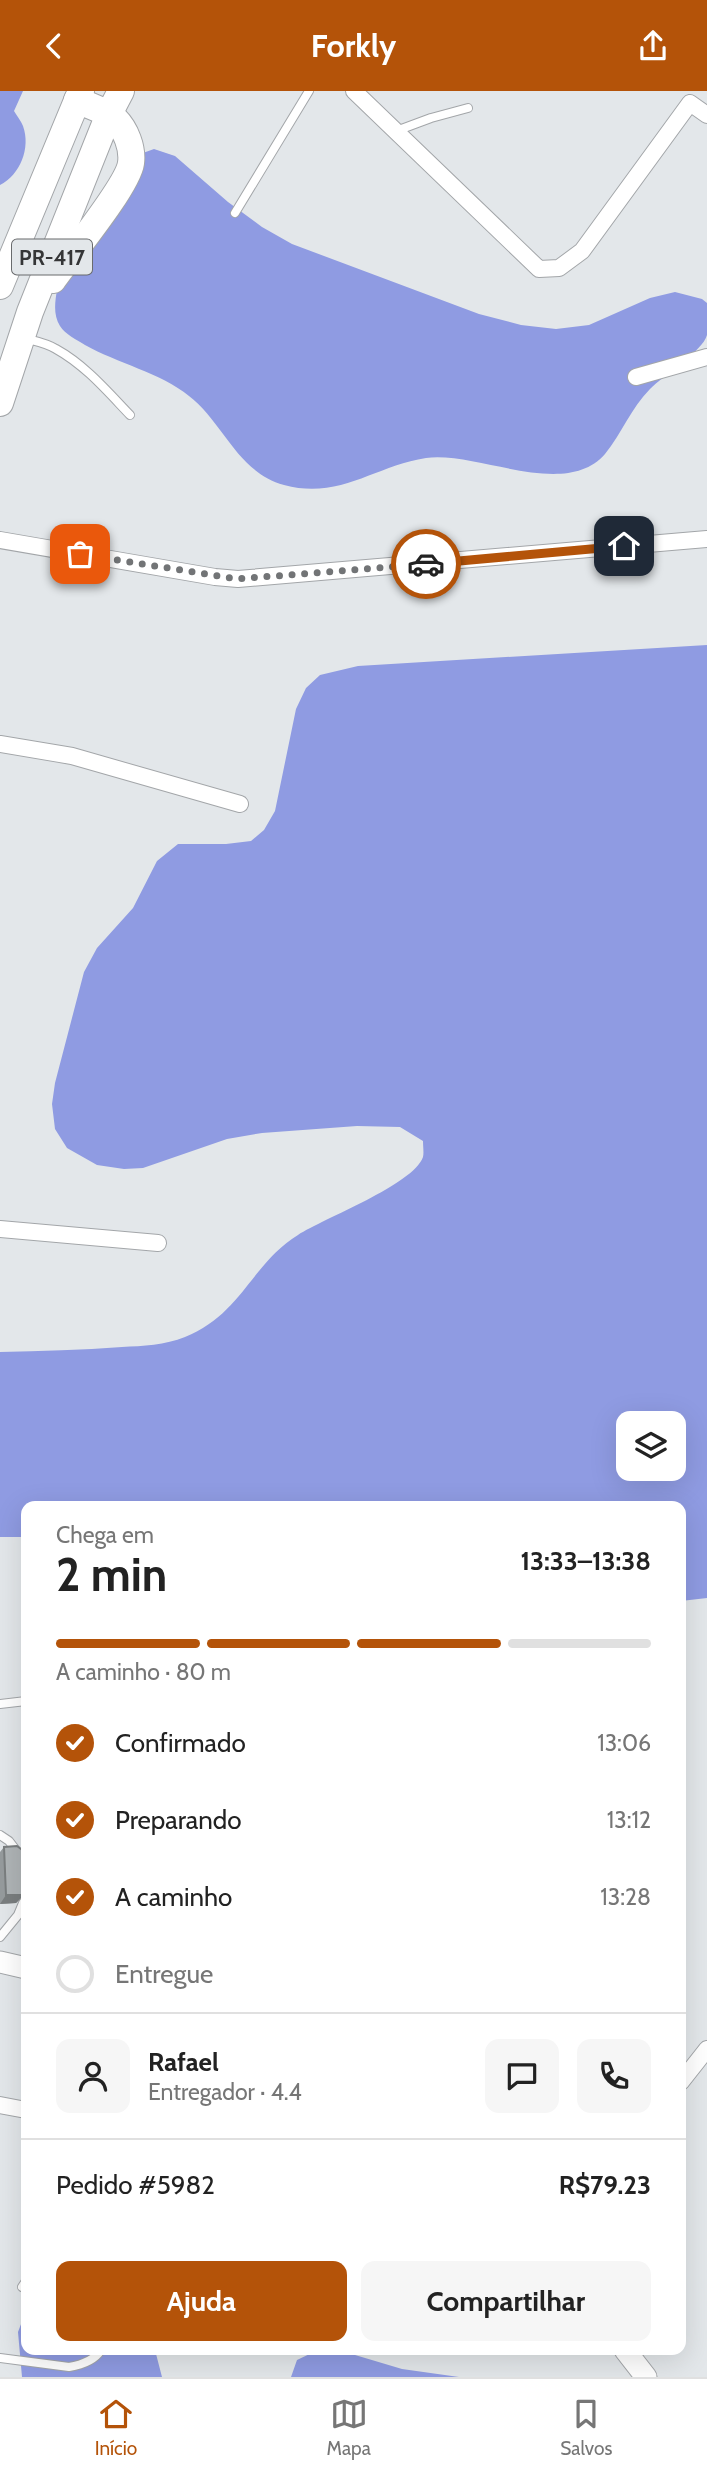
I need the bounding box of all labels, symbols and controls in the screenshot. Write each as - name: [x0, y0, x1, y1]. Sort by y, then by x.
- text: Forkly: [311, 26, 396, 65]
- icon: back: [35, 27, 73, 65]
- icon: share: [634, 27, 672, 65]
- road number: PR-417: [12, 239, 92, 275]
- pin: [594, 516, 654, 576]
- pin: [50, 524, 110, 584]
- icon: home: [605, 527, 643, 565]
- courier: [391, 529, 461, 599]
- icon: bag: [61, 535, 99, 573]
- icon: car: [407, 545, 445, 583]
- map controls: [616, 1411, 686, 1481]
- button: layers: [616, 1411, 686, 1481]
- text: Chega em: [56, 1521, 154, 1549]
- text: 13:33–13:38: [520, 1545, 651, 1577]
- text: 2 min: [56, 1547, 167, 1603]
- text: A caminho · 80 m: [56, 1658, 231, 1686]
- icon: check: [56, 1724, 94, 1762]
- text: Confirmado: [115, 1727, 246, 1759]
- text: 13:06: [597, 1729, 651, 1757]
- icon: check: [56, 1801, 94, 1839]
- text: Preparando: [115, 1804, 242, 1836]
- text: 13:12: [607, 1806, 651, 1834]
- icon: check: [56, 1878, 94, 1916]
- text: A caminho: [115, 1881, 232, 1913]
- text: 13:28: [600, 1883, 651, 1911]
- text: Entregue: [115, 1958, 213, 1990]
- button: person: [56, 2039, 130, 2113]
- button: chat: [485, 2039, 559, 2113]
- button: phone: [577, 2039, 651, 2113]
- text: Rafael: [148, 2046, 219, 2078]
- text: Entregador · 4.4: [148, 2078, 302, 2106]
- text: Pedido #5982: [56, 2169, 215, 2201]
- text: R$79.23: [559, 2169, 651, 2201]
- button: Ajuda: [56, 2261, 347, 2341]
- button: Compartilhar: [361, 2261, 651, 2341]
- tab: Início: [95, 2395, 137, 2460]
- tab: Mapa: [327, 2395, 371, 2460]
- tab: Salvos: [560, 2395, 612, 2460]

